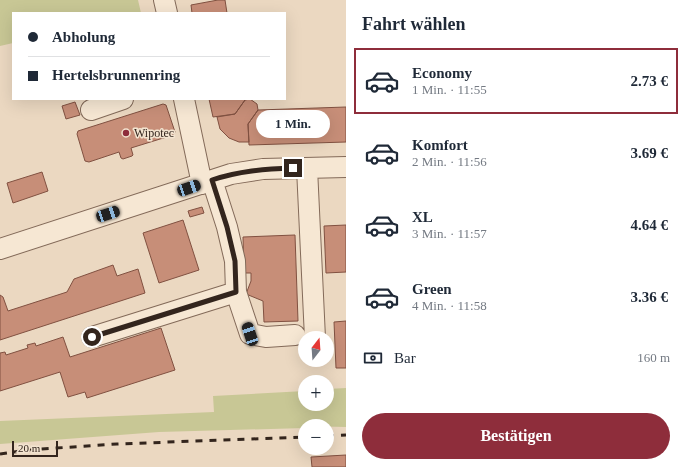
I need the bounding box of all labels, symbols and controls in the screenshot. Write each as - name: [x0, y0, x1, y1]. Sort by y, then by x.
- text: Fahrt wählen: [362, 14, 466, 34]
- text: Abholung: [52, 29, 115, 45]
- icon: car: [364, 63, 400, 99]
- text: Economy: [412, 65, 472, 81]
- text: Hertelsbrunnenring: [52, 67, 180, 83]
- text: 2.73 €: [631, 73, 668, 89]
- text: 1 Min. · 11:55: [412, 82, 487, 97]
- callout: 1 Min.: [256, 110, 330, 138]
- text: 1 Min.: [275, 116, 311, 131]
- place label: Wipotec: [134, 126, 174, 140]
- marker: Wipotec: [121, 128, 131, 138]
- icon: car: [364, 135, 400, 171]
- text: Komfort: [412, 137, 468, 153]
- text: 3.69 €: [631, 145, 668, 161]
- text: 2 Min. · 11:56: [412, 154, 487, 169]
- route end: [284, 159, 302, 177]
- car: [176, 178, 202, 198]
- car: [95, 205, 121, 223]
- icon: car: [364, 207, 400, 243]
- text: XL: [412, 209, 433, 225]
- text: 4.64 €: [631, 217, 668, 233]
- text: 3 Min. · 11:57: [412, 226, 487, 241]
- icon: car: [364, 279, 400, 315]
- text: Green: [412, 281, 452, 297]
- text: 3.36 €: [631, 289, 668, 305]
- text: 4 Min. · 11:58: [412, 298, 487, 313]
- car: [241, 321, 259, 347]
- route start: [83, 328, 101, 346]
- north arrow: [298, 331, 334, 367]
- map controls: [298, 331, 334, 455]
- icon: cash: [362, 347, 384, 369]
- text: Bar: [394, 350, 416, 366]
- text: 160 m: [637, 350, 670, 365]
- button: +: [298, 375, 334, 411]
- button: Bestätigen: [362, 413, 670, 459]
- button: −: [298, 419, 334, 455]
- scale bar: [12, 439, 58, 458]
- text: 20 m: [18, 442, 40, 454]

